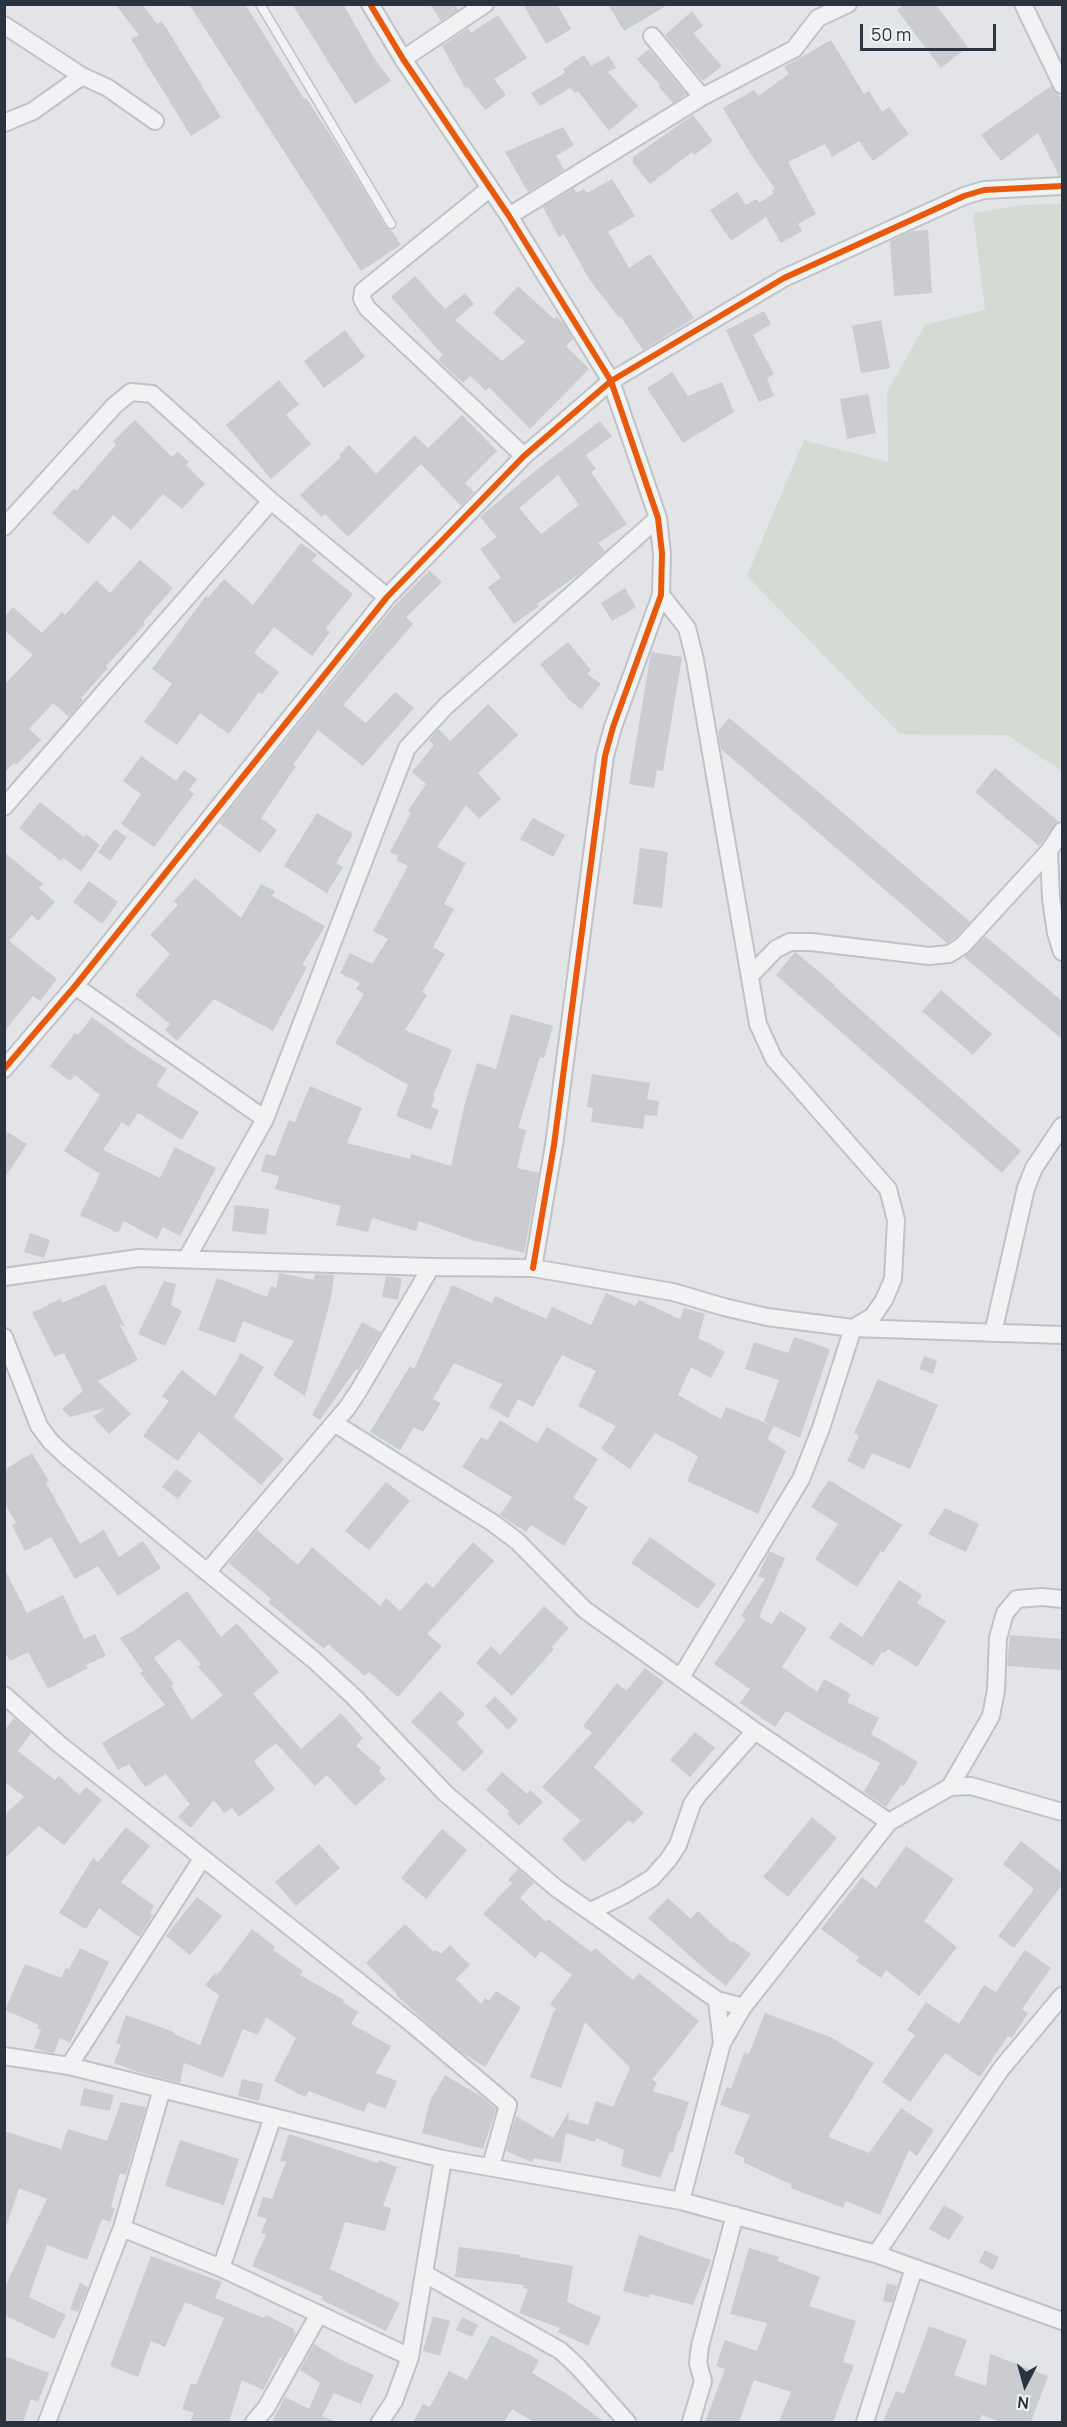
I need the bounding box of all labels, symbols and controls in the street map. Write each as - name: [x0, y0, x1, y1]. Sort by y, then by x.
- scale bar: [863, 12, 1000, 50]
- text: 50 m: [871, 22, 911, 46]
- north arrow: [995, 2355, 1055, 2415]
- text: N: [1016, 2391, 1030, 2414]

